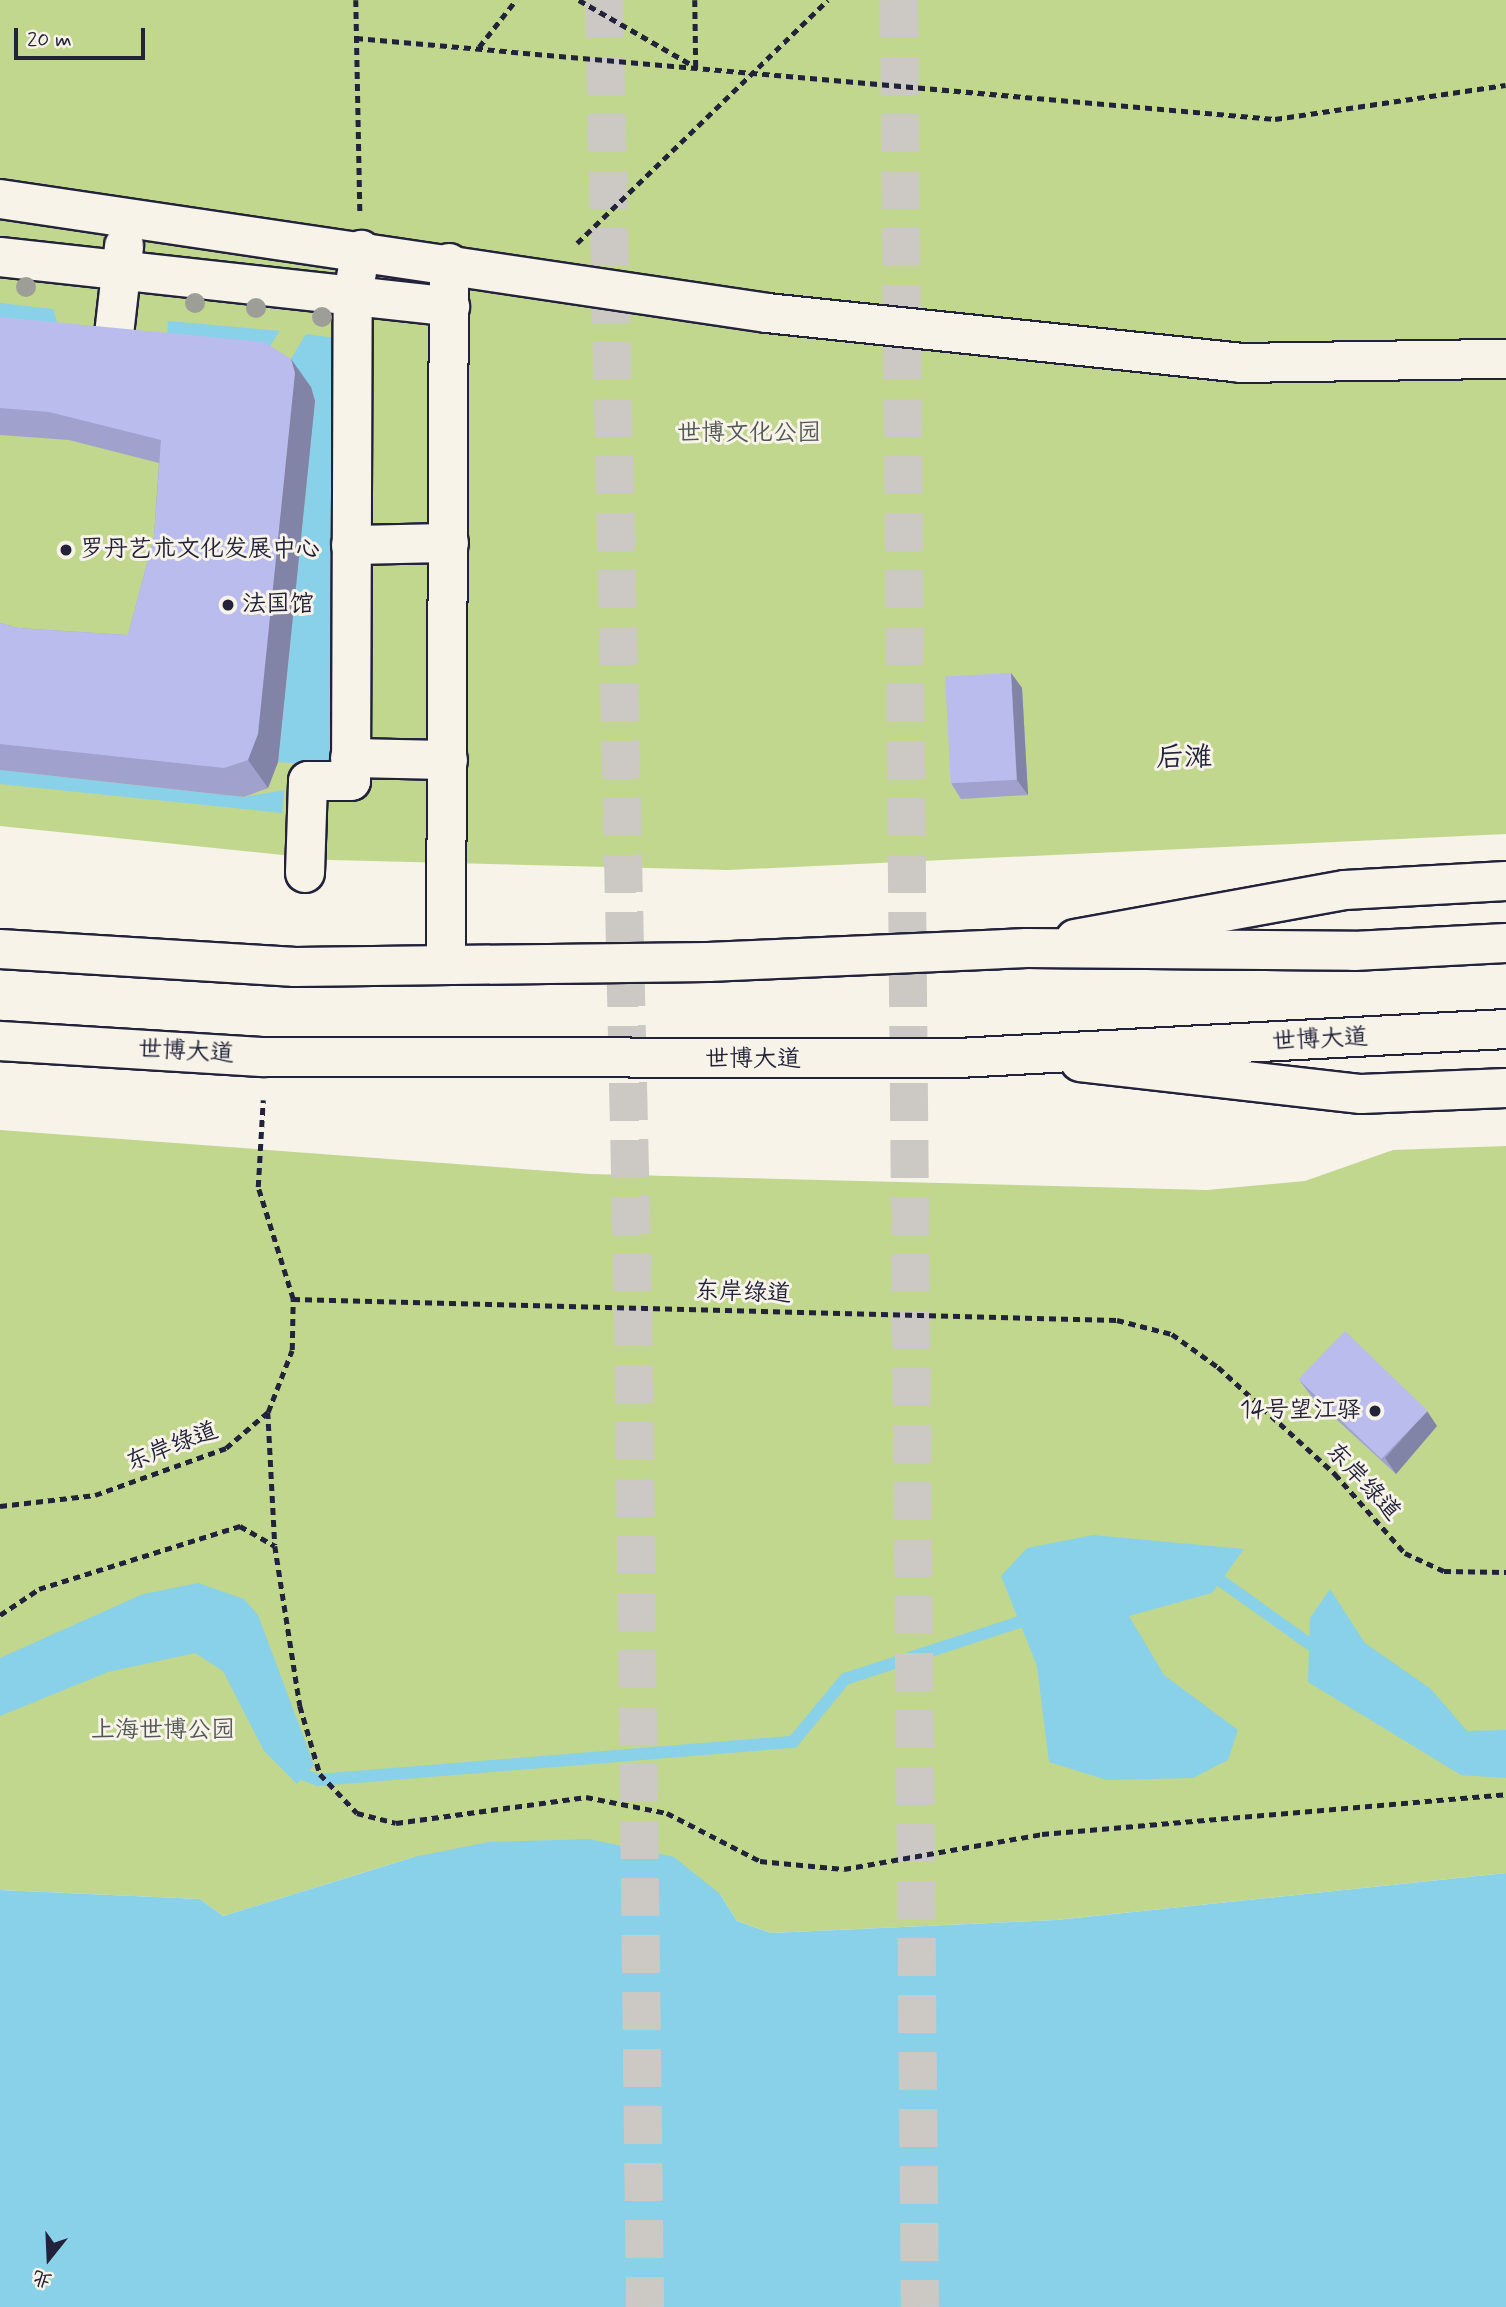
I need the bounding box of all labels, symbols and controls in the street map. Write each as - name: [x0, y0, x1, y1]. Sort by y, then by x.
- scale bar: [18, 14, 149, 58]
- text: 20 m: [27, 26, 72, 54]
- park label: 世博文化公园: [677, 420, 821, 448]
- place label: 罗丹艺术文化发展中心: [80, 536, 320, 564]
- marker: 罗丹艺术文化发展中心: [58, 542, 74, 558]
- place label: 法国馆: [242, 591, 314, 619]
- marker: 法国馆: [220, 597, 236, 613]
- district label: 后滩: [1156, 742, 1212, 776]
- street label: 世博大道: [1271, 1023, 1369, 1057]
- street label: 世博大道: [137, 1035, 235, 1069]
- street label: 世博大道: [705, 1046, 801, 1074]
- street label: 东岸绿道: [695, 1277, 791, 1309]
- place label: 14号望江驿: [1240, 1397, 1361, 1425]
- marker: 14号望江驿: [1367, 1403, 1383, 1419]
- street label: 东岸绿道: [122, 1416, 222, 1478]
- street label: 东岸绿道: [1320, 1437, 1406, 1527]
- park label: 上海世博公园: [91, 1717, 235, 1745]
- north arrow: [14, 2223, 84, 2293]
- text: 北: [29, 2264, 55, 2293]

